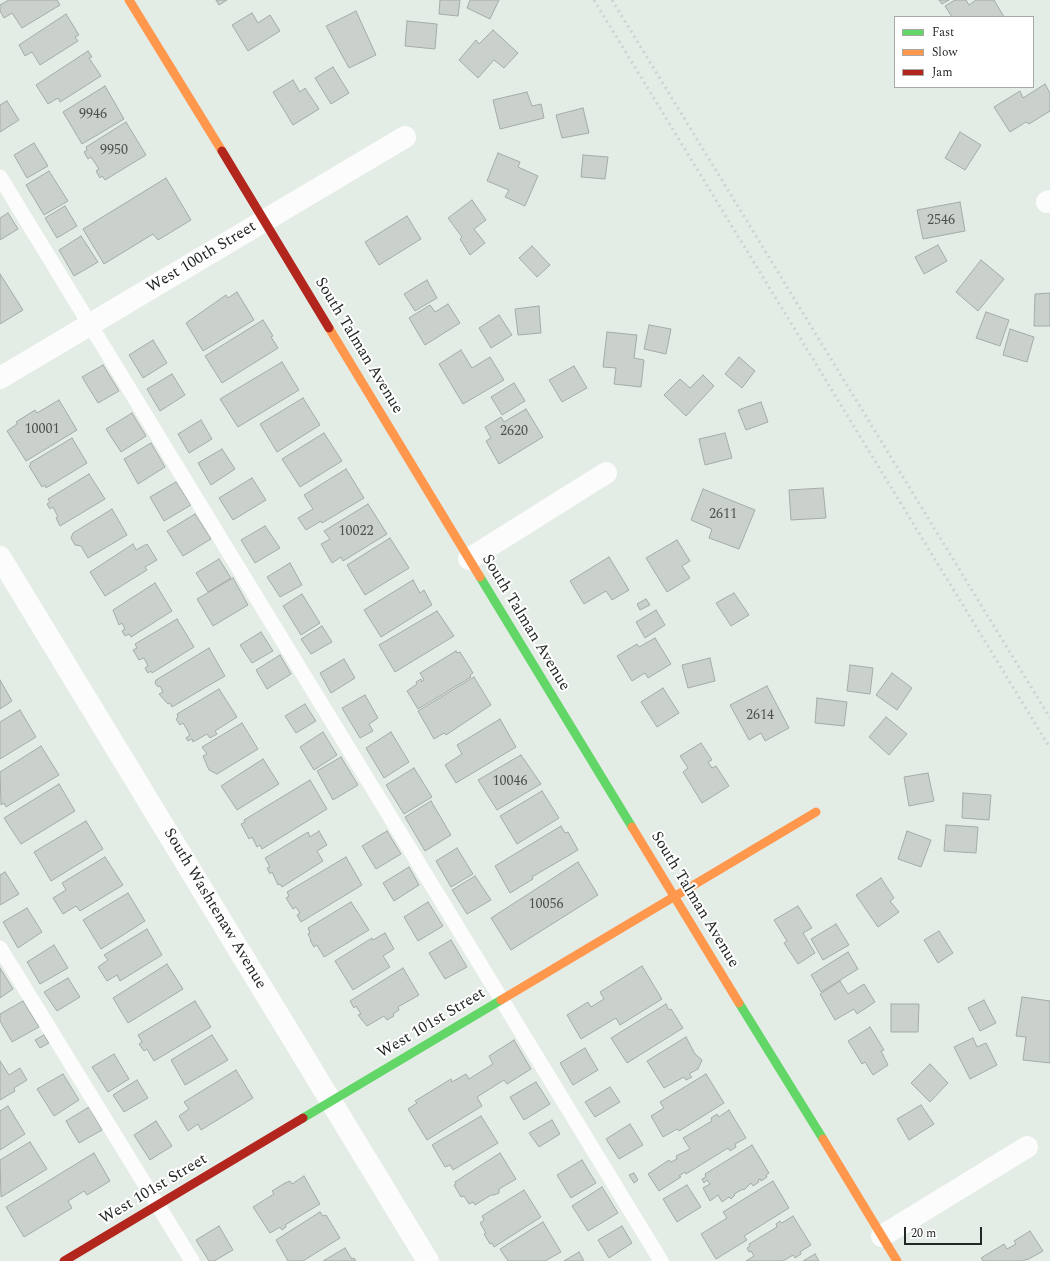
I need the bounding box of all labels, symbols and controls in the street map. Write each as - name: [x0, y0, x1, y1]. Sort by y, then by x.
- legend: [894, 16, 1034, 88]
- text: Fast: [932, 23, 954, 42]
- text: Slow: [932, 43, 957, 62]
- text: Jam: [932, 63, 953, 82]
- house number: 9946: [79, 107, 107, 123]
- house number: 9950: [100, 143, 128, 159]
- house number: 2546: [927, 213, 955, 229]
- street label: West 100th Street: [144, 218, 260, 298]
- street label: South Talman Avenue: [310, 274, 406, 418]
- house number: 10001: [25, 422, 59, 438]
- house number: 2620: [500, 424, 528, 440]
- house number: 2611: [709, 507, 737, 523]
- house number: 10022: [339, 524, 373, 540]
- street label: South Talman Avenue: [477, 551, 573, 695]
- house number: 2614: [746, 708, 774, 724]
- house number: 10046: [493, 774, 527, 790]
- street label: South Washtenaw Avenue: [158, 825, 270, 993]
- street label: South Talman Avenue: [646, 828, 742, 972]
- house number: 10056: [529, 897, 563, 913]
- street label: West 101st Street: [375, 984, 489, 1064]
- street label: West 101st Street: [97, 1150, 211, 1230]
- scale bar: [906, 1219, 984, 1245]
- text: 20 m: [911, 1224, 936, 1243]

